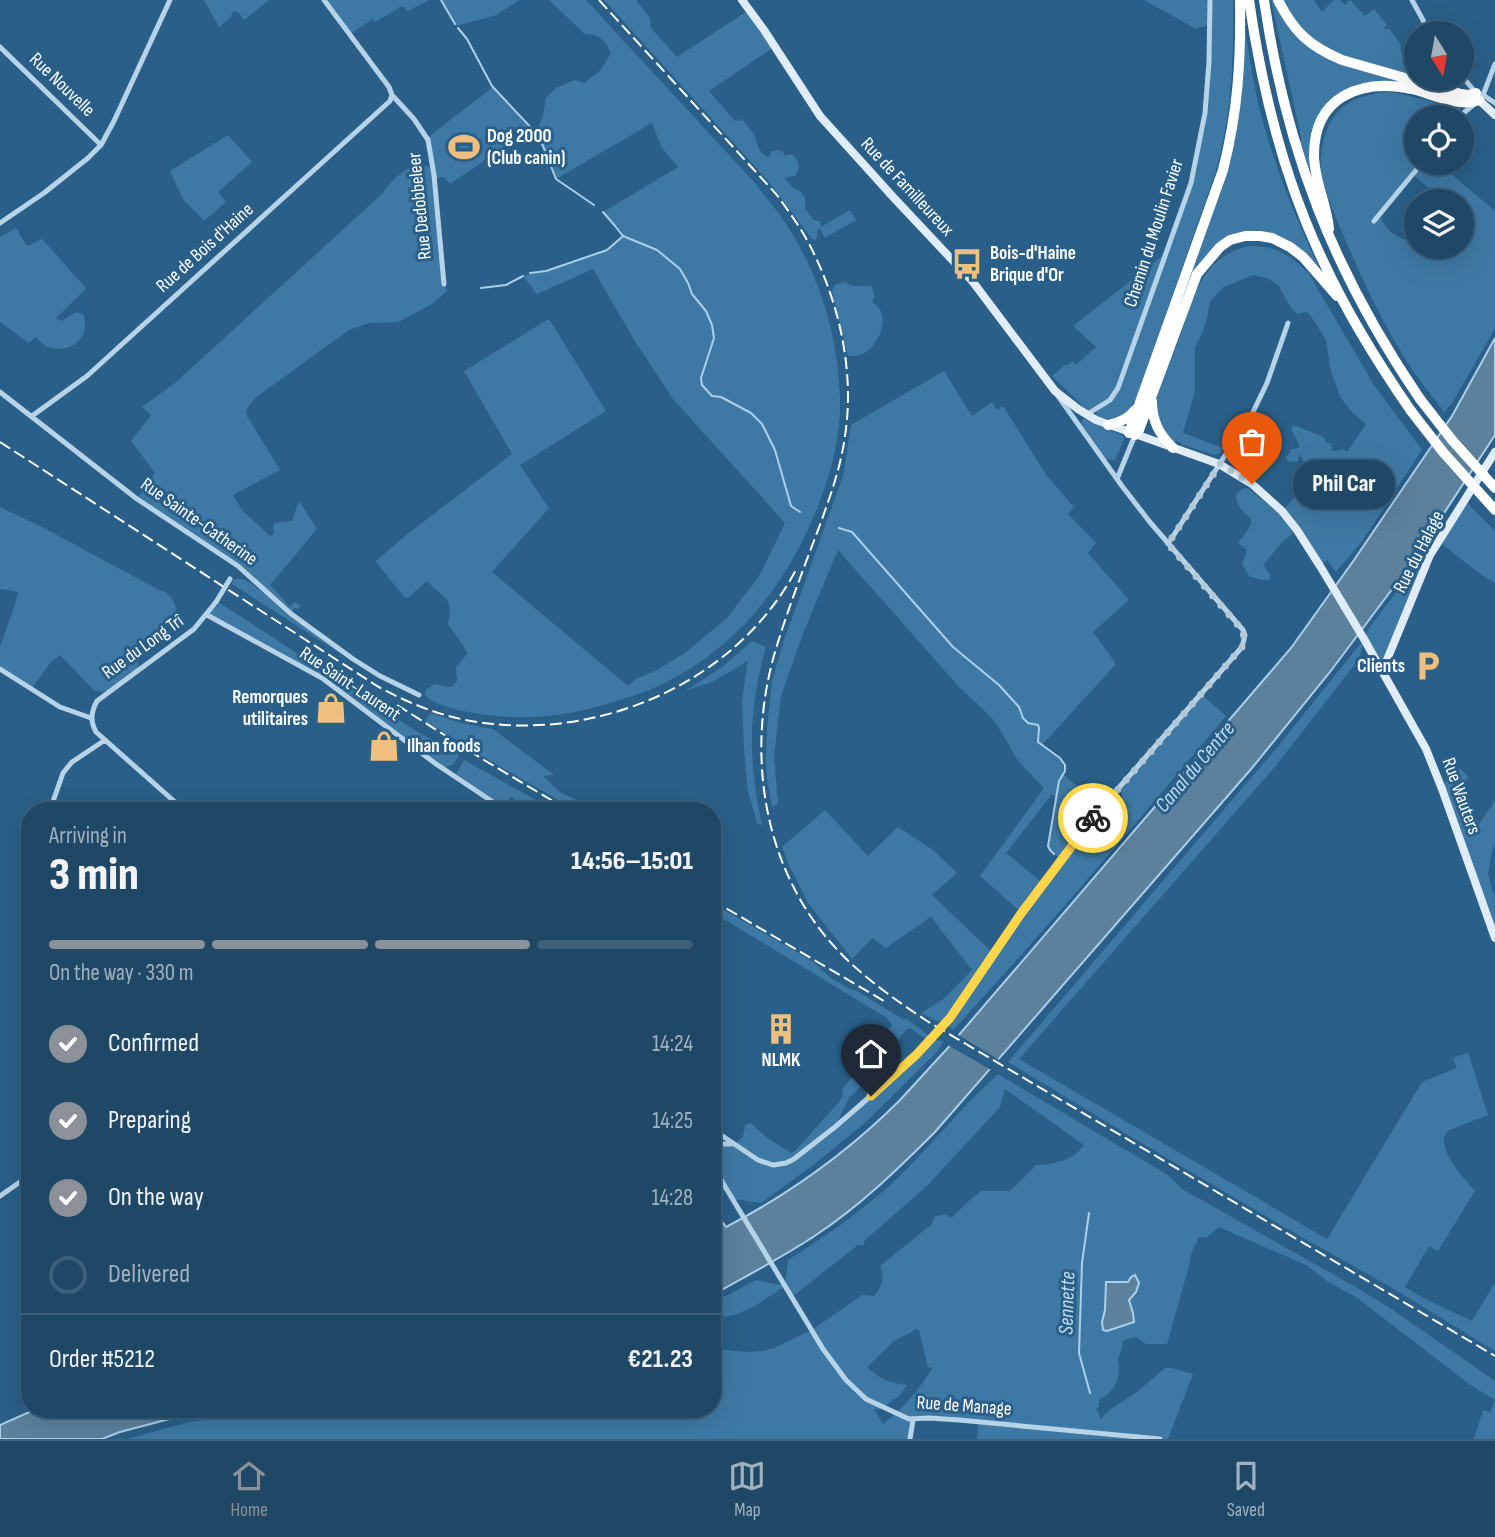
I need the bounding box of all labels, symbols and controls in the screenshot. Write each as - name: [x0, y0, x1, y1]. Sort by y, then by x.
- north arrow: [1404, 21, 1474, 91]
- map controls: [1404, 21, 1474, 259]
- street label: Rue Nouvelle: [24, 48, 100, 122]
- button: locate: [1404, 105, 1474, 175]
- place label: Dog 2000 (Club canin): [487, 125, 565, 170]
- sports icon: Dog 2000 (Club canin): [447, 130, 481, 164]
- street label: Rue de Familleureux: [855, 133, 959, 241]
- street label: Rue Dedobbeleer: [403, 151, 437, 261]
- street label: Chemin du Moulin Favier: [1119, 155, 1189, 310]
- button: layers: [1404, 189, 1474, 259]
- street label: Rue de Bois d'Haine: [152, 198, 258, 298]
- place label: Bois-d'Haine Brique d'Or: [990, 242, 1076, 287]
- bus stop icon: Bois-d'Haine Brique d'Or: [950, 247, 984, 281]
- pin: [1222, 412, 1282, 484]
- icon: bag: [1233, 423, 1271, 461]
- callout: Phil Car: [1294, 460, 1396, 508]
- text: Phil Car: [1312, 470, 1376, 498]
- street label: Rue Sainte-Catherine: [136, 473, 262, 571]
- street label: Rue du Halage: [1388, 507, 1450, 597]
- street label: Rue du Long Trî: [98, 610, 189, 684]
- street label: Rue Saint-Laurent: [295, 642, 405, 726]
- parking icon: Clients: [1411, 649, 1445, 683]
- place label: Clients: [1357, 655, 1405, 678]
- place label: Remorques utilitaires: [232, 686, 308, 731]
- shop icon: Remorques utilitaires: [314, 691, 348, 725]
- water label: Canal du Centre: [1150, 717, 1240, 817]
- shop icon: Ilhan foods: [367, 729, 401, 763]
- place label: Ilhan foods: [407, 735, 481, 758]
- street label: Rue Wauters: [1437, 755, 1486, 838]
- courier: [1058, 783, 1128, 853]
- icon: bike: [1074, 799, 1112, 837]
- text: Arriving in: [49, 822, 127, 850]
- text: 14:56–15:01: [571, 846, 693, 877]
- text: 3 min: [49, 848, 139, 903]
- text: On the way · 330 m: [49, 959, 194, 987]
- building icon: NLMK: [764, 1012, 798, 1046]
- pin: [841, 1024, 901, 1096]
- icon: check: [49, 1025, 87, 1063]
- text: Confirmed: [108, 1028, 199, 1059]
- text: 14:24: [652, 1030, 693, 1058]
- icon: home: [852, 1035, 890, 1073]
- place label: NLMK: [762, 1049, 801, 1072]
- icon: check: [49, 1102, 87, 1140]
- text: Preparing: [108, 1105, 191, 1136]
- text: 14:25: [652, 1107, 693, 1135]
- icon: check: [49, 1179, 87, 1217]
- text: On the way: [108, 1182, 204, 1213]
- text: 14:28: [651, 1184, 693, 1212]
- text: Delivered: [108, 1259, 190, 1290]
- water label: Sennette: [1053, 1271, 1081, 1335]
- text: Order #5212: [49, 1344, 155, 1375]
- text: €21.23: [628, 1344, 693, 1375]
- street label: Rue de Manage: [916, 1391, 1012, 1421]
- tab: Home: [230, 1457, 268, 1522]
- tab: Map: [728, 1457, 766, 1522]
- tab: Saved: [1227, 1457, 1265, 1522]

